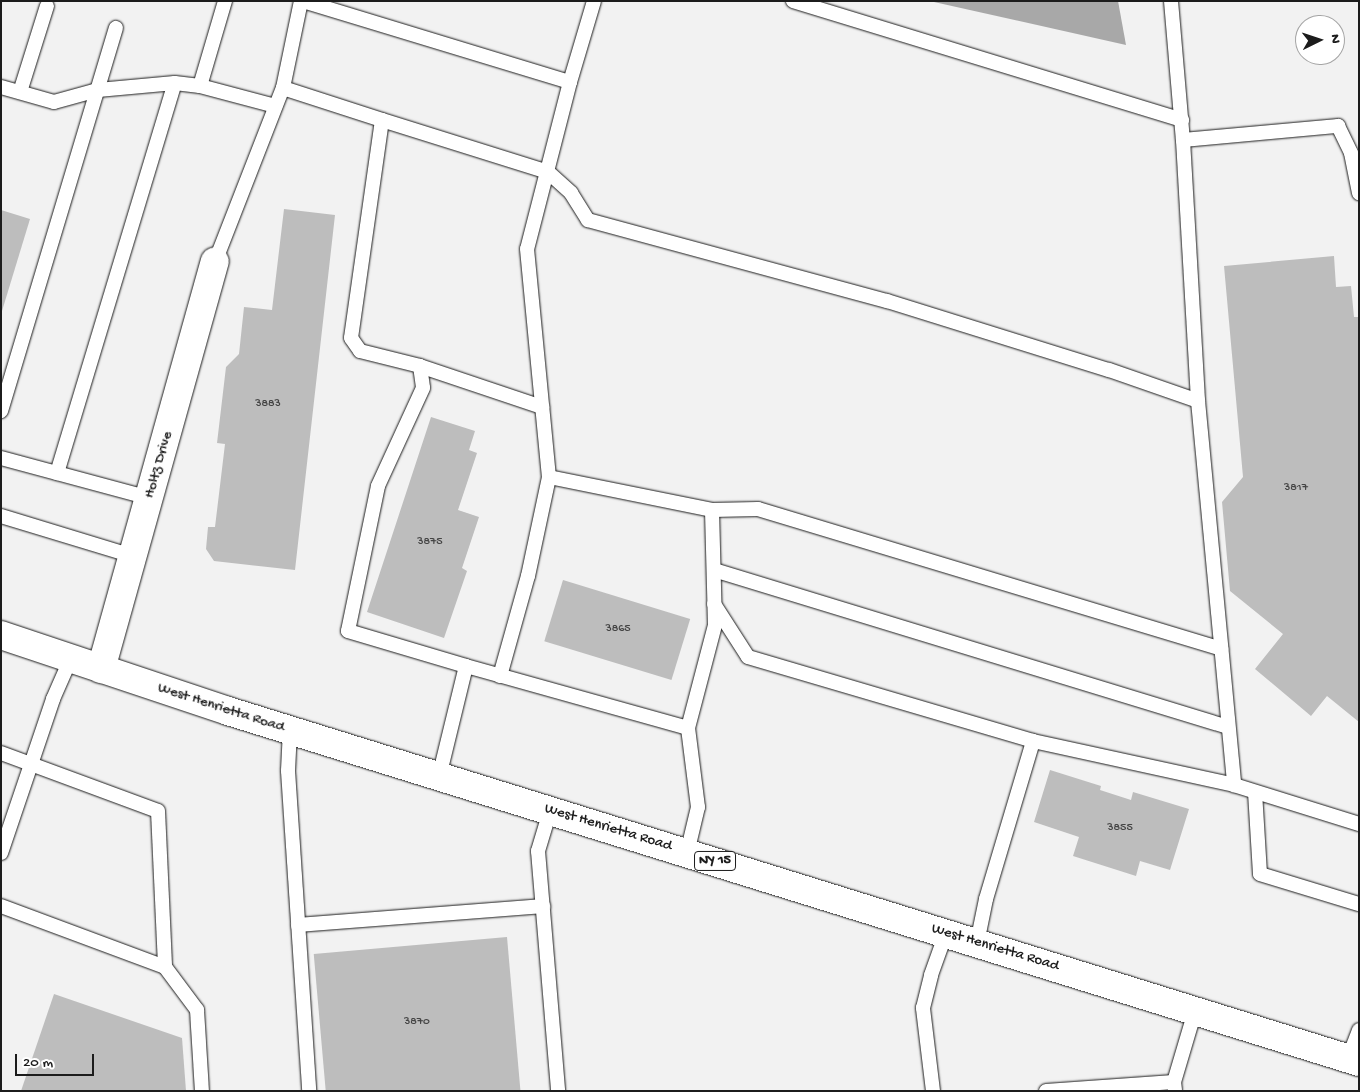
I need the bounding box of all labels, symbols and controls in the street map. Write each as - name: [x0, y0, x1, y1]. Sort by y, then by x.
- north arrow: [1295, 15, 1345, 65]
- text: N: [1326, 34, 1343, 44]
- house number: 3883: [255, 398, 281, 412]
- street label: Holtz Drive: [141, 430, 177, 500]
- house number: 3817: [1284, 482, 1308, 496]
- house number: 3875: [417, 536, 443, 550]
- house number: 3865: [605, 623, 631, 637]
- street label: West Henrietta Road: [155, 679, 287, 737]
- street label: West Henrietta Road: [542, 800, 674, 856]
- house number: 3855: [1107, 822, 1133, 836]
- road number: NY 15: [694, 849, 736, 872]
- street label: West Henrietta Road: [929, 920, 1061, 976]
- house number: 3870: [404, 1016, 430, 1030]
- scale bar: [18, 1044, 96, 1076]
- text: 20 m: [23, 1054, 53, 1072]

